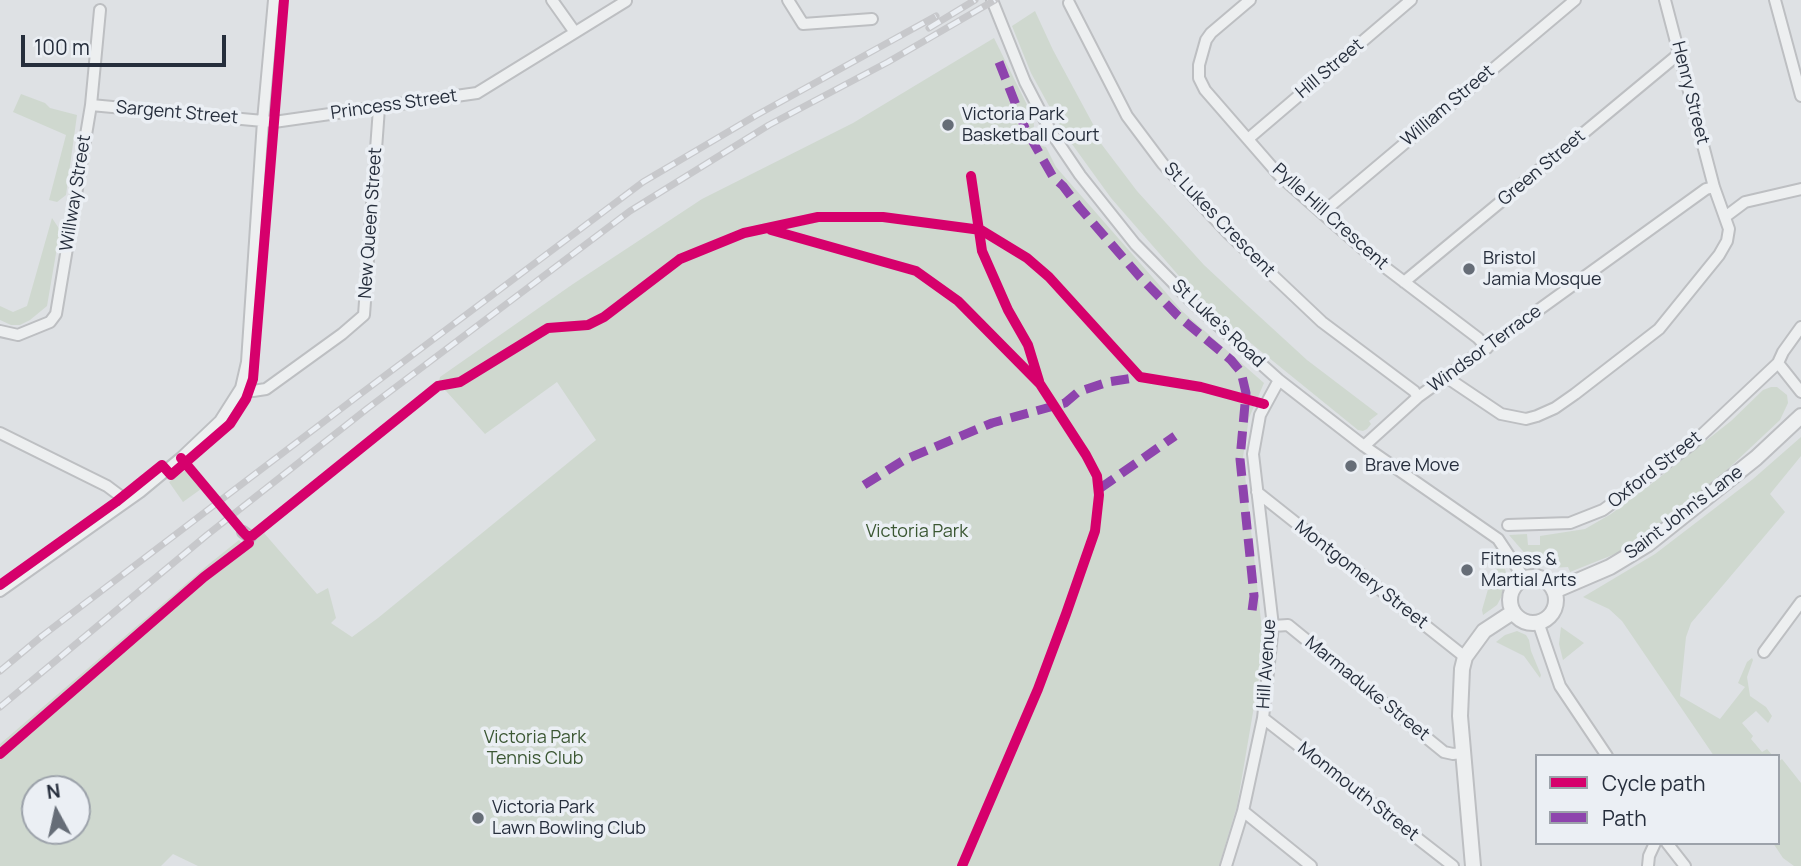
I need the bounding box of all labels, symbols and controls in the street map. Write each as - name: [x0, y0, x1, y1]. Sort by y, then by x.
- scale bar: [24, 21, 229, 65]
- text: 100 m: [34, 33, 90, 61]
- street label: Hill Street: [1292, 35, 1368, 103]
- street label: Henry Street: [1667, 39, 1713, 147]
- street label: William Street: [1397, 61, 1499, 151]
- street label: Princess Street: [329, 85, 459, 125]
- street label: Sargent Street: [115, 97, 239, 129]
- place label: Victoria Park Basketball Court: [962, 104, 1100, 146]
- marker: Victoria Park Basketball Court: [940, 117, 956, 133]
- street label: Green Street: [1494, 125, 1590, 211]
- street label: Willway Street: [56, 133, 96, 253]
- street label: New Queen Street: [355, 147, 387, 299]
- street label: St Lukes Crescent: [1159, 158, 1279, 282]
- street label: Pylle Hill Crescent: [1268, 159, 1392, 275]
- place label: Bristol Jamia Mosque: [1483, 248, 1601, 290]
- marker: Bristol Jamia Mosque: [1461, 261, 1477, 277]
- street label: St Luke's Road: [1167, 275, 1269, 373]
- street label: Windsor Terrace: [1424, 301, 1546, 397]
- street label: Oxford Street: [1604, 427, 1706, 513]
- place label: Brave Move: [1365, 455, 1459, 477]
- marker: Brave Move: [1343, 458, 1359, 474]
- street label: Saint John's Lane: [1621, 462, 1747, 564]
- street label: Montgomery Street: [1290, 516, 1432, 634]
- park label: Victoria Park: [866, 521, 968, 543]
- place label: Fitness & Martial Arts: [1481, 549, 1576, 592]
- marker: Fitness & Martial Arts: [1459, 562, 1475, 578]
- street label: Hill Avenue: [1253, 618, 1281, 710]
- street label: Marmaduke Street: [1300, 632, 1434, 746]
- park label: Victoria Park Tennis Club: [484, 727, 586, 770]
- street label: Monmouth Street: [1293, 738, 1423, 846]
- legend: [1535, 754, 1780, 845]
- text: Cycle path: [1602, 769, 1705, 797]
- north arrow: [21, 775, 91, 845]
- text: N: [45, 777, 62, 805]
- place label: Victoria Park Lawn Bowling Club: [492, 797, 646, 840]
- text: Path: [1602, 804, 1647, 832]
- marker: Victoria Park Lawn Bowling Club: [470, 810, 486, 826]

